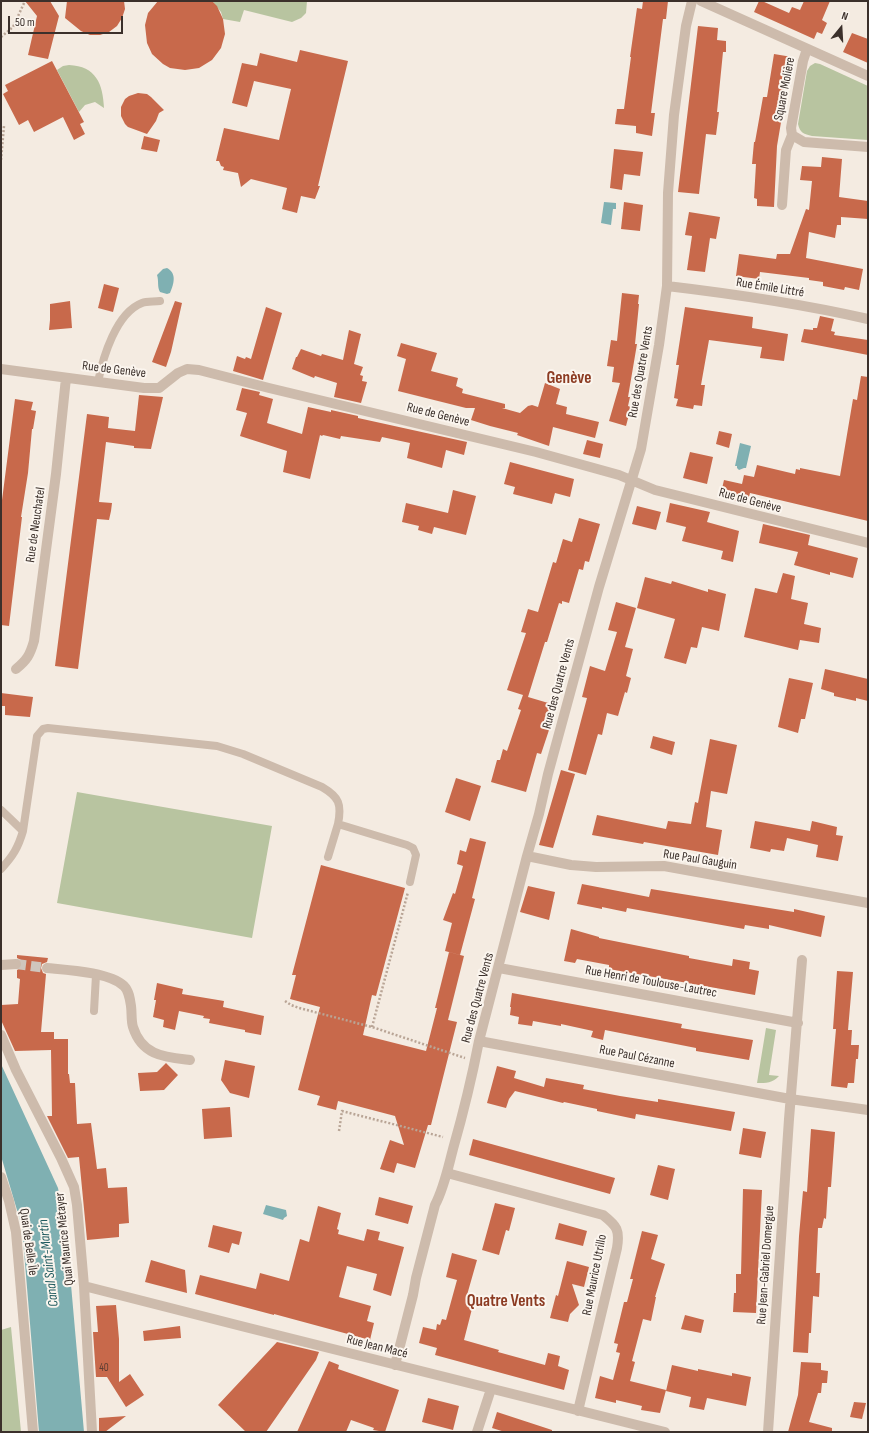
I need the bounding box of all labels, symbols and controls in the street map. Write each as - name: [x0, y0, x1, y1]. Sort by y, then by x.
- scale bar: [10, 8, 125, 34]
- north arrow: [821, 8, 861, 48]
- text: N: [840, 9, 850, 23]
- text: 50 m: [15, 15, 35, 30]
- street label: Square Molière: [771, 56, 799, 122]
- street label: Rue Émile Littré: [735, 275, 805, 301]
- street label: Rue des Quatre Vents: [625, 325, 657, 419]
- street label: Rue de Genève: [81, 358, 147, 382]
- district label: Genève: [546, 369, 592, 389]
- street label: Rue de Genève: [405, 400, 471, 430]
- street label: Rue de Genève: [717, 485, 783, 517]
- street label: Rue de Neuchatel: [23, 486, 49, 564]
- street label: Rue des Quatre Vents: [539, 637, 579, 731]
- street label: Rue Paul Gauguin: [662, 846, 738, 874]
- street label: Rue des Quatre Vents: [458, 951, 498, 1045]
- street label: Rue Henri de Toulouse-Lautrec: [584, 963, 718, 1001]
- street label: Rue Paul Cézanne: [598, 1042, 676, 1072]
- street label: Quai Maurice Métayer: [52, 1192, 78, 1286]
- street label: Rue Jean-Gabriel Domergue: [754, 1205, 778, 1325]
- street label: Quai de Belle Île: [16, 1208, 40, 1276]
- water label: Canal Saint-Martin: [35, 1218, 63, 1308]
- street label: Rue Maurice Utrillo: [579, 1233, 611, 1317]
- district label: Quatre Vents: [467, 1292, 545, 1312]
- street label: Rue Jean Macé: [345, 1332, 409, 1362]
- house number: 40: [99, 1361, 109, 1375]

